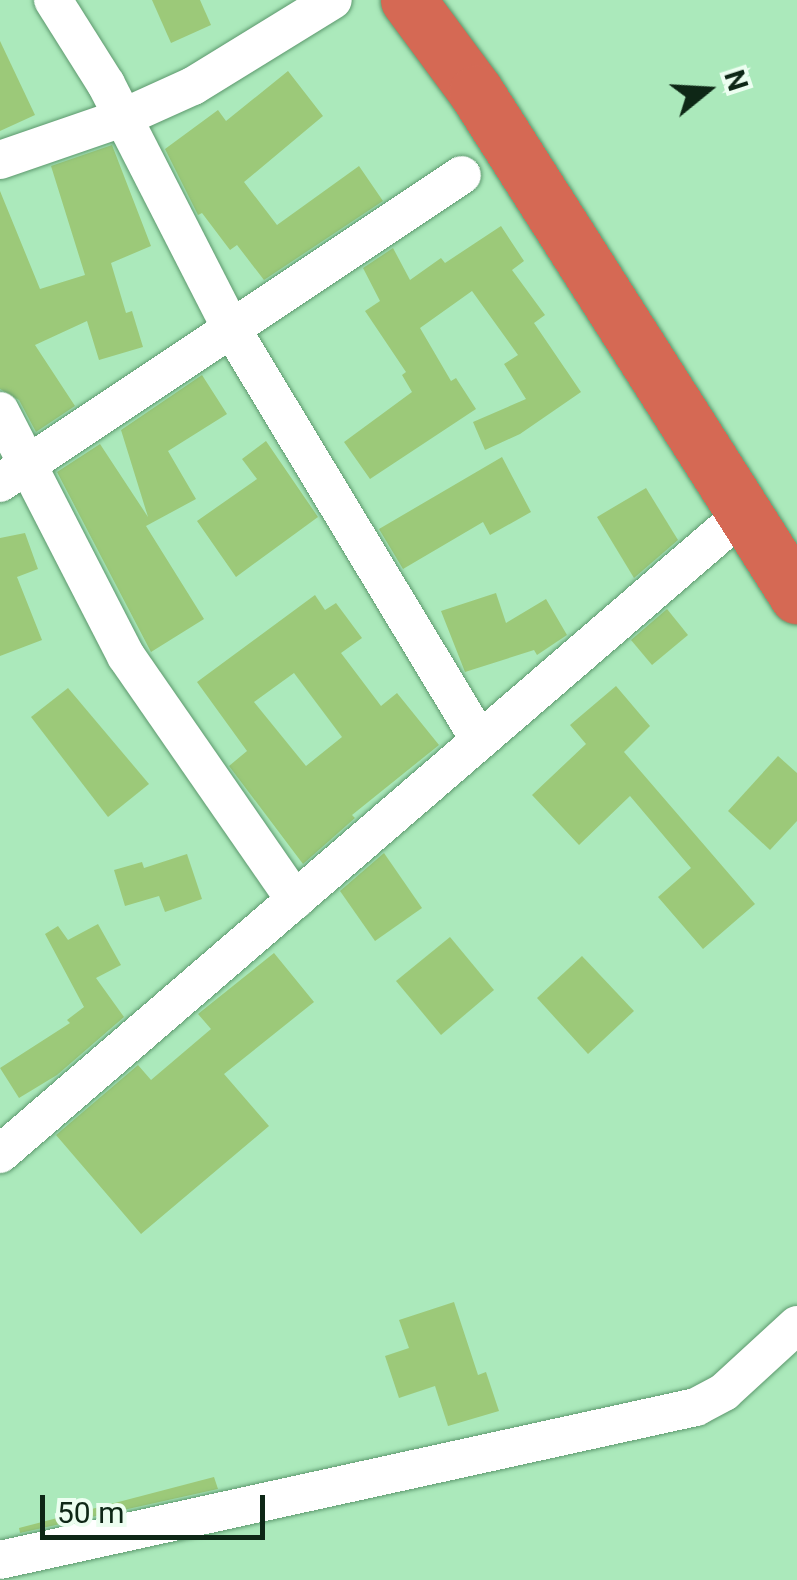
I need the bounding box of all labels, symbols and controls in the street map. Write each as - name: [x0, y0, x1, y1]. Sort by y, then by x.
- north arrow: [657, 40, 757, 140]
- text: N: [717, 66, 755, 95]
- scale bar: [45, 1475, 270, 1537]
- text: 50 m: [57, 1495, 124, 1530]

